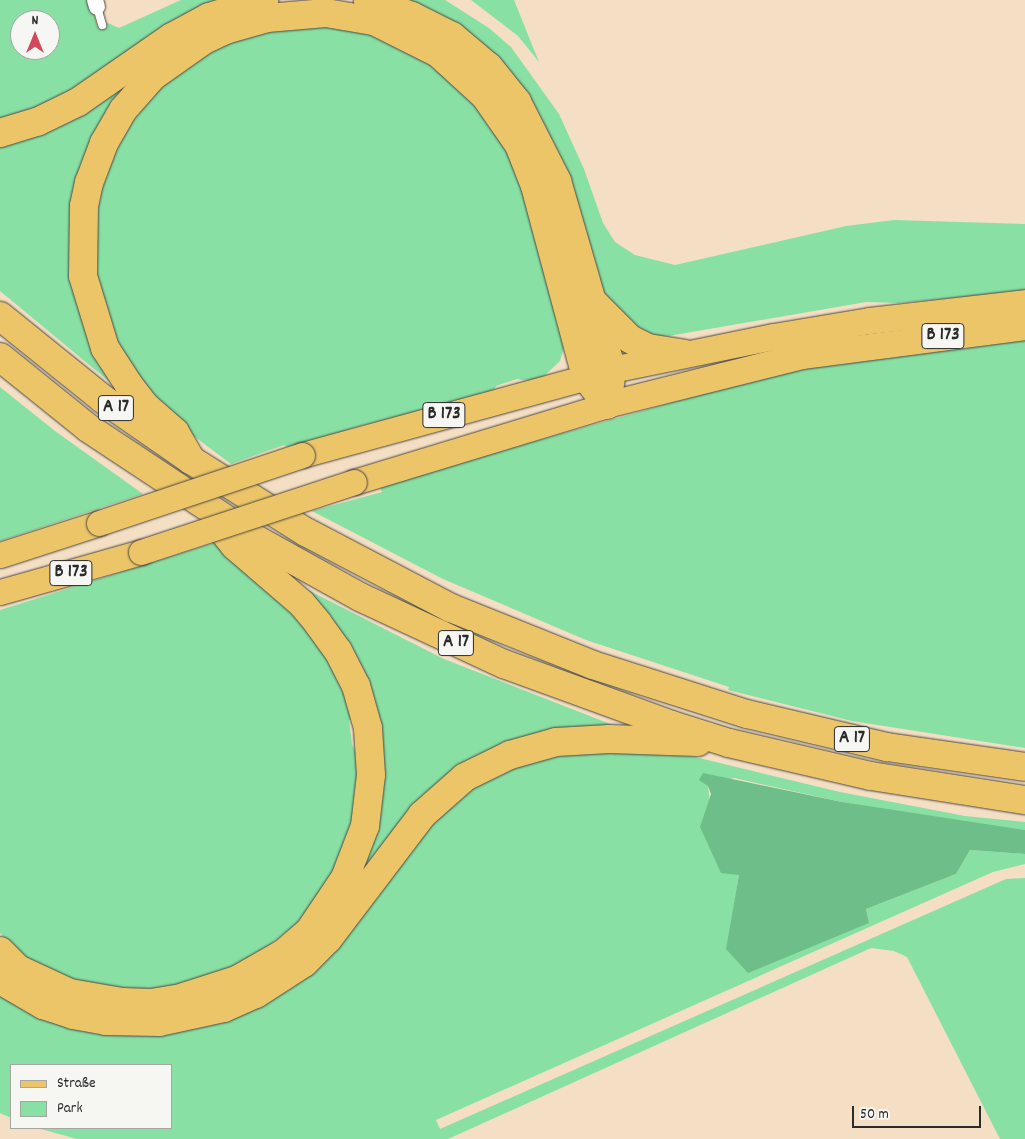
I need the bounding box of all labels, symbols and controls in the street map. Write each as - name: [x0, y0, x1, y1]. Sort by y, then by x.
- north arrow: [10, 10, 60, 60]
- text: N: [32, 11, 38, 31]
- road number: B 173: [920, 320, 966, 352]
- road number: A 17: [97, 392, 135, 424]
- road number: B 173: [422, 398, 466, 432]
- road number: B 173: [48, 556, 94, 590]
- road number: A 17: [437, 626, 475, 660]
- road number: A 17: [833, 722, 871, 756]
- legend: [10, 1064, 172, 1129]
- text: Straße: [57, 1073, 95, 1095]
- scale bar: [855, 1096, 984, 1128]
- text: Park: [57, 1098, 83, 1120]
- text: 50 m: [860, 1104, 889, 1126]

